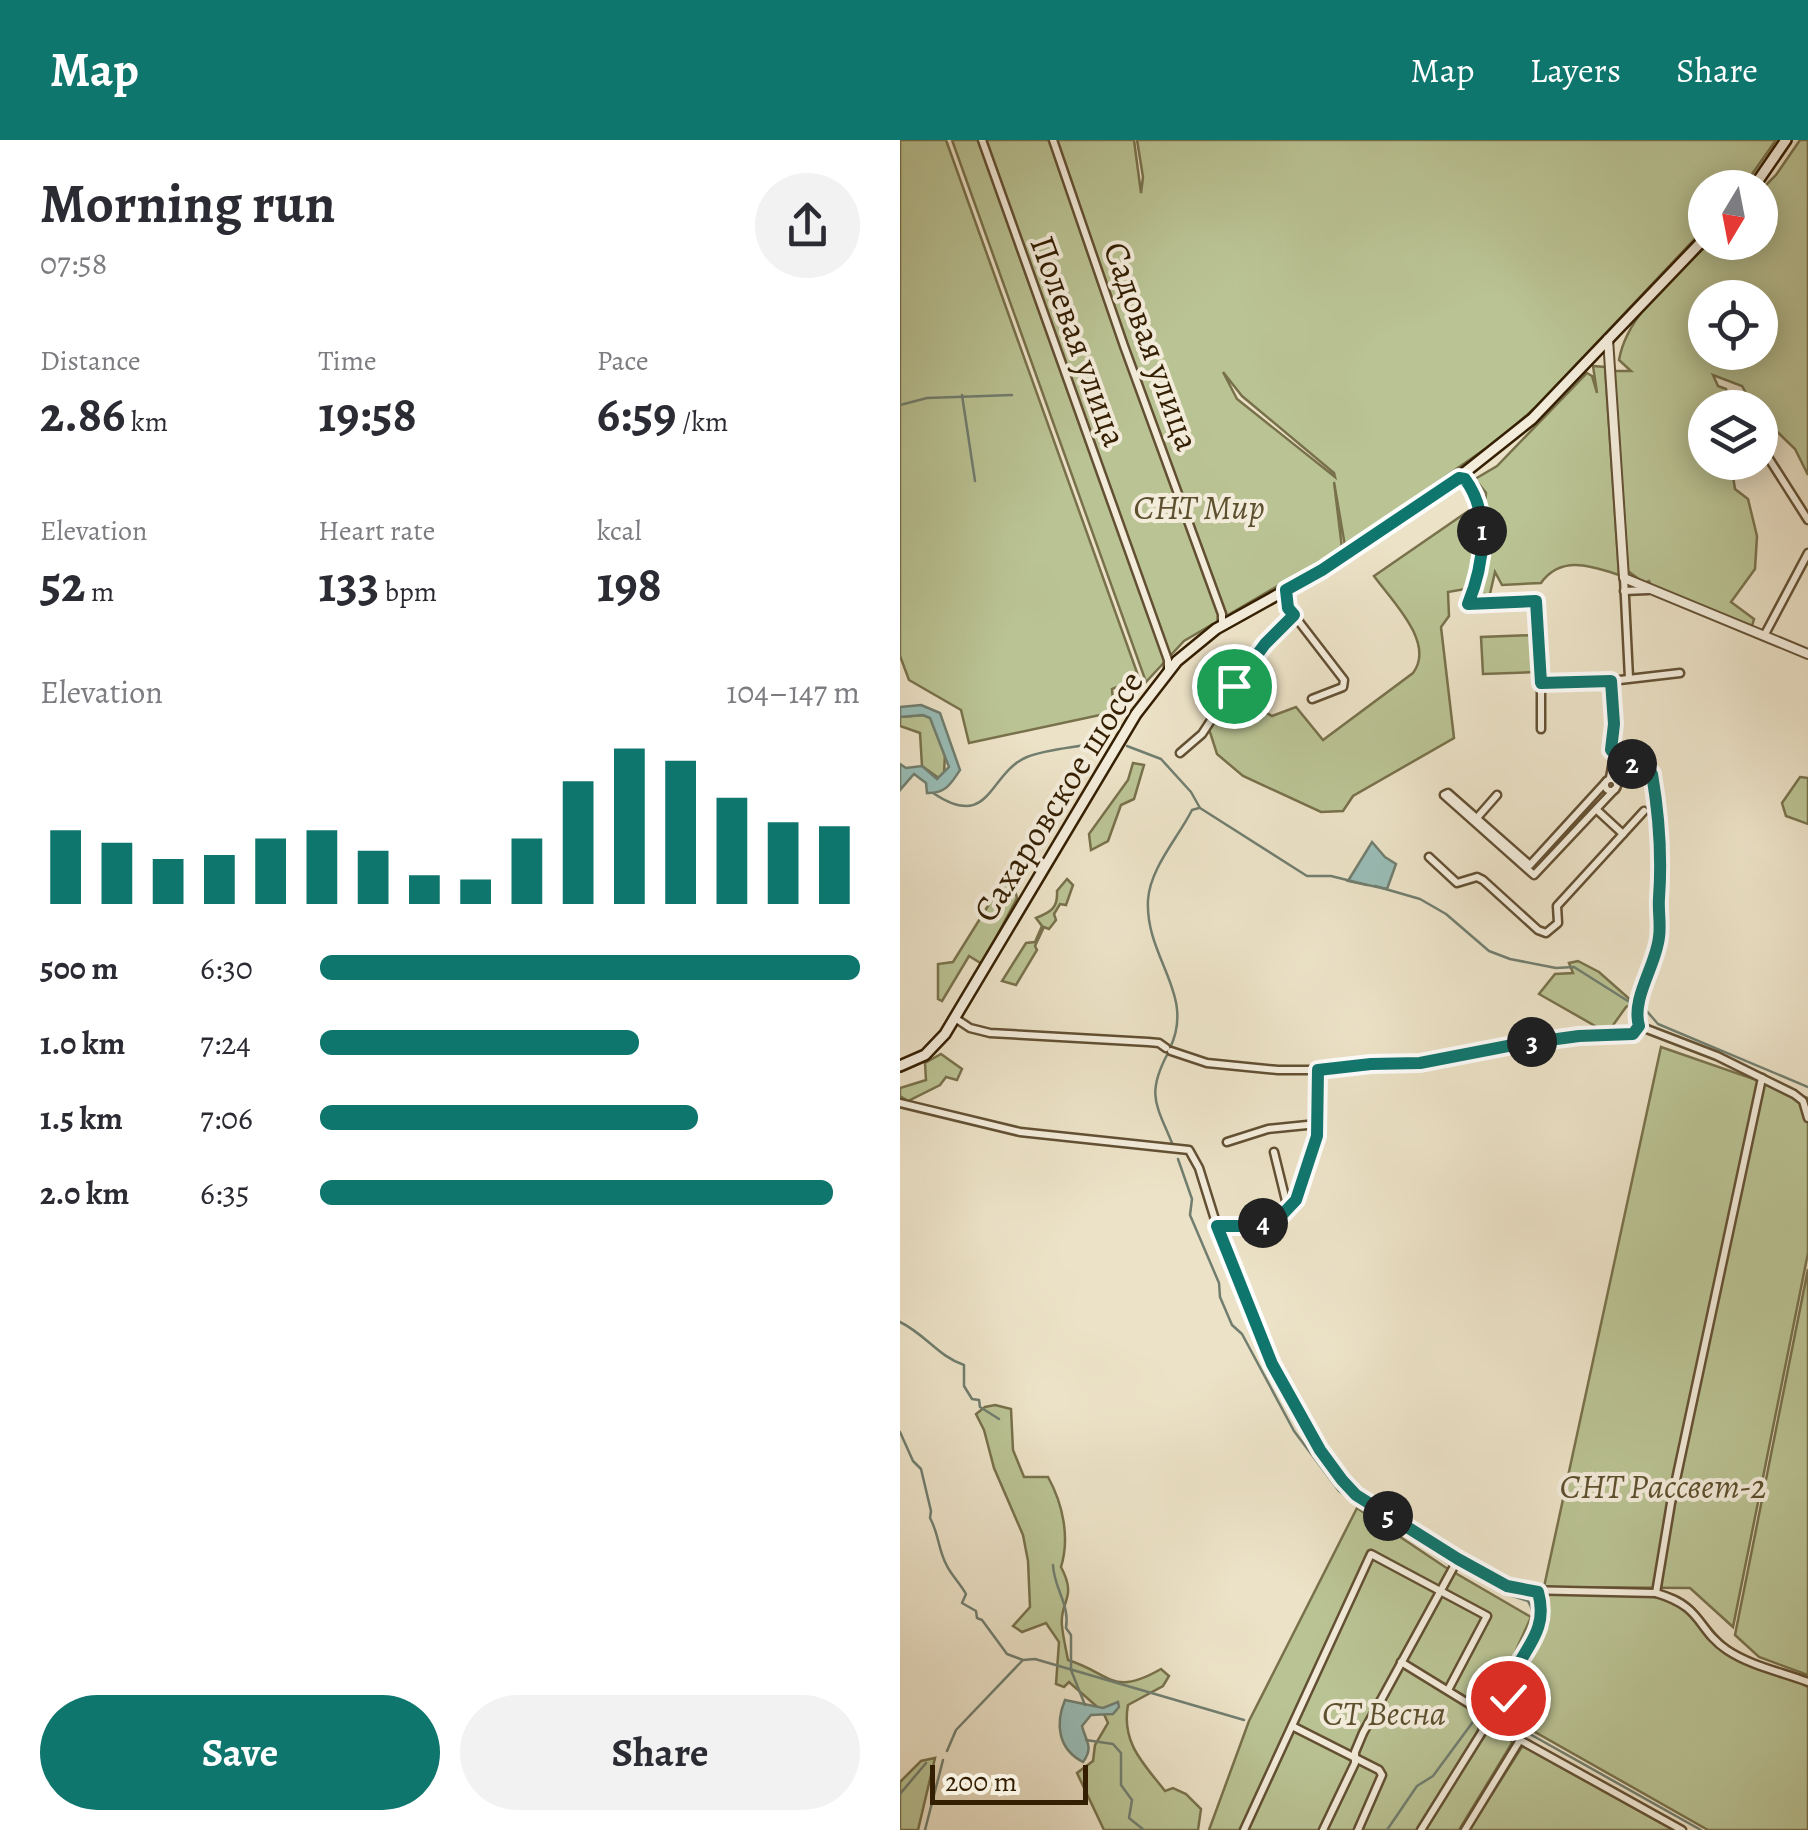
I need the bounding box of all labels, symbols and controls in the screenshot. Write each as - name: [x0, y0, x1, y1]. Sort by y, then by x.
- text: Map: [50, 37, 139, 103]
- text: Map: [1410, 46, 1474, 94]
- text: Layers: [1529, 46, 1621, 94]
- text: Share: [1676, 46, 1758, 94]
- text: Morning run: [40, 166, 335, 241]
- north arrow: [1688, 170, 1778, 260]
- map controls: [1688, 170, 1778, 480]
- button: share: [755, 173, 860, 278]
- street label: Полевая улица: [1019, 229, 1139, 453]
- street label: Садовая улица: [1092, 235, 1212, 457]
- text: 07:58: [40, 241, 107, 285]
- button: locate: [1688, 280, 1778, 370]
- text: Distance: [40, 342, 140, 380]
- text: Time: [318, 342, 377, 380]
- text: Pace: [597, 342, 649, 380]
- text: 2.86: [40, 380, 125, 448]
- text: 19:58: [318, 380, 417, 448]
- text: 6:59: [597, 380, 676, 448]
- button: layers: [1688, 390, 1778, 480]
- text: km: [125, 403, 168, 441]
- text: /km: [676, 403, 728, 441]
- park label: СНТ Мир: [1133, 483, 1265, 531]
- pin: 1: [1457, 506, 1507, 556]
- text: Elevation: [40, 512, 147, 550]
- text: Heart rate: [318, 512, 435, 550]
- text: kcal: [597, 512, 642, 550]
- text: 1: [1477, 512, 1487, 550]
- text: 52: [40, 550, 86, 618]
- text: 133: [318, 550, 379, 618]
- text: 198: [597, 550, 662, 618]
- text: m: [86, 573, 114, 611]
- text: bpm: [379, 573, 437, 611]
- pin: [1192, 644, 1277, 729]
- icon: arrive: [1207, 659, 1262, 714]
- street label: Сахаровское шоссе: [961, 661, 1155, 931]
- text: Elevation: [40, 670, 163, 714]
- text: 104–147 m: [726, 670, 860, 714]
- pin: 2: [1607, 739, 1657, 789]
- text: 2: [1625, 745, 1639, 783]
- text: 500 m: [40, 946, 118, 990]
- text: 6:30: [200, 946, 253, 990]
- pin: 3: [1507, 1017, 1557, 1067]
- text: 1.0 km: [40, 1021, 125, 1065]
- text: 7:24: [200, 1021, 251, 1065]
- text: 3: [1526, 1023, 1538, 1061]
- text: 1.5 km: [40, 1096, 123, 1140]
- text: 7:06: [200, 1096, 253, 1140]
- text: 2.0 km: [40, 1171, 129, 1215]
- text: 6:35: [200, 1171, 249, 1215]
- pin: 4: [1238, 1198, 1288, 1248]
- text: 4: [1256, 1204, 1270, 1242]
- park label: СНТ Рассвет-2: [1560, 1462, 1767, 1510]
- pin: 5: [1363, 1491, 1413, 1541]
- text: 5: [1382, 1497, 1394, 1535]
- pin: [1466, 1656, 1551, 1741]
- icon: check: [1481, 1671, 1536, 1726]
- park label: СТ Весна: [1322, 1689, 1446, 1737]
- button: Save: [40, 1695, 440, 1810]
- button: Share: [460, 1695, 860, 1810]
- scale bar: [930, 1760, 1088, 1804]
- text: 200 m: [945, 1763, 1017, 1801]

